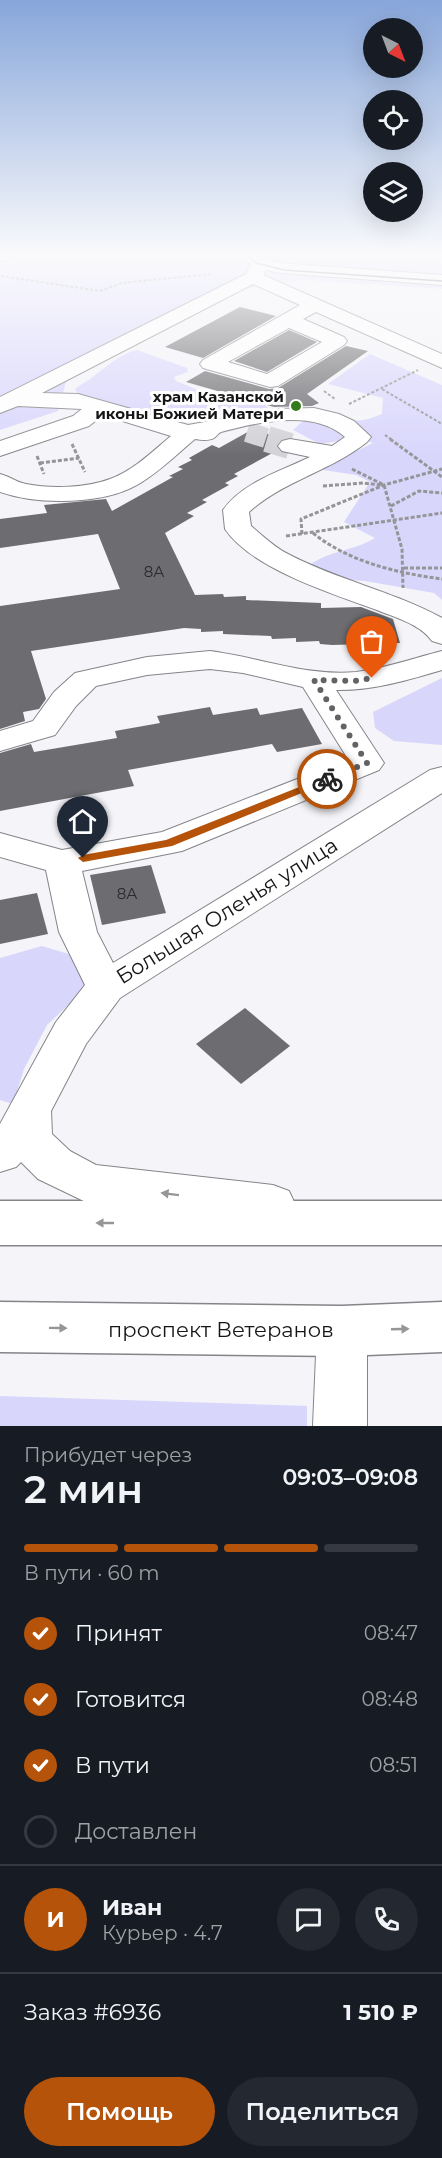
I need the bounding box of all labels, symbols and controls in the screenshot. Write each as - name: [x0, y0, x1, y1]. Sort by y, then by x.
- north arrow: [363, 18, 423, 78]
- map controls: [363, 18, 423, 222]
- button: locate: [363, 90, 423, 150]
- button: layers: [363, 162, 423, 222]
- place label: храм Казанской иконы Божией Матери: [95, 387, 284, 423]
- marker: храм Казанской иконы Божией Матери: [289, 399, 303, 413]
- house number: 8А: [144, 562, 164, 581]
- pin: [346, 616, 397, 678]
- icon: bag: [355, 625, 388, 658]
- courier: [297, 749, 357, 809]
- icon: bike: [311, 763, 344, 796]
- pin: [57, 796, 108, 858]
- icon: home: [66, 805, 99, 838]
- street label: Большая Оленья улица: [111, 832, 342, 989]
- house number: 8А: [117, 884, 137, 903]
- one-way arrow: [160, 1189, 179, 1199]
- one-way arrow: [96, 1218, 115, 1228]
- street label: проспект Ветеранов: [108, 1317, 334, 1342]
- one-way arrow: [49, 1323, 68, 1333]
- one-way arrow: [391, 1324, 410, 1333]
- text: Прибудет через: [24, 1443, 192, 1467]
- text: 09:03–09:08: [282, 1464, 418, 1491]
- text: 2 мин: [24, 1465, 143, 1513]
- text: В пути · 60 m: [24, 1561, 159, 1585]
- icon: check: [24, 1617, 57, 1650]
- text: Принят: [75, 1620, 162, 1647]
- text: 08:47: [364, 1621, 418, 1645]
- icon: check: [24, 1683, 57, 1716]
- text: Готовится: [75, 1686, 186, 1713]
- text: 08:48: [362, 1687, 418, 1711]
- icon: check: [24, 1749, 57, 1782]
- text: В пути: [75, 1752, 150, 1779]
- text: 08:51: [369, 1753, 418, 1777]
- text: Доставлен: [75, 1818, 197, 1845]
- button: chat: [277, 1888, 340, 1951]
- button: phone: [355, 1888, 418, 1951]
- text: Иван: [102, 1894, 162, 1921]
- text: И: [46, 1906, 65, 1933]
- text: Курьер · 4.7: [102, 1921, 223, 1945]
- text: Заказ #6936: [24, 1999, 161, 2026]
- text: 1 510 ₽: [343, 1999, 418, 2026]
- button: Помощь: [24, 2077, 215, 2146]
- button: Поделиться: [227, 2077, 418, 2146]

